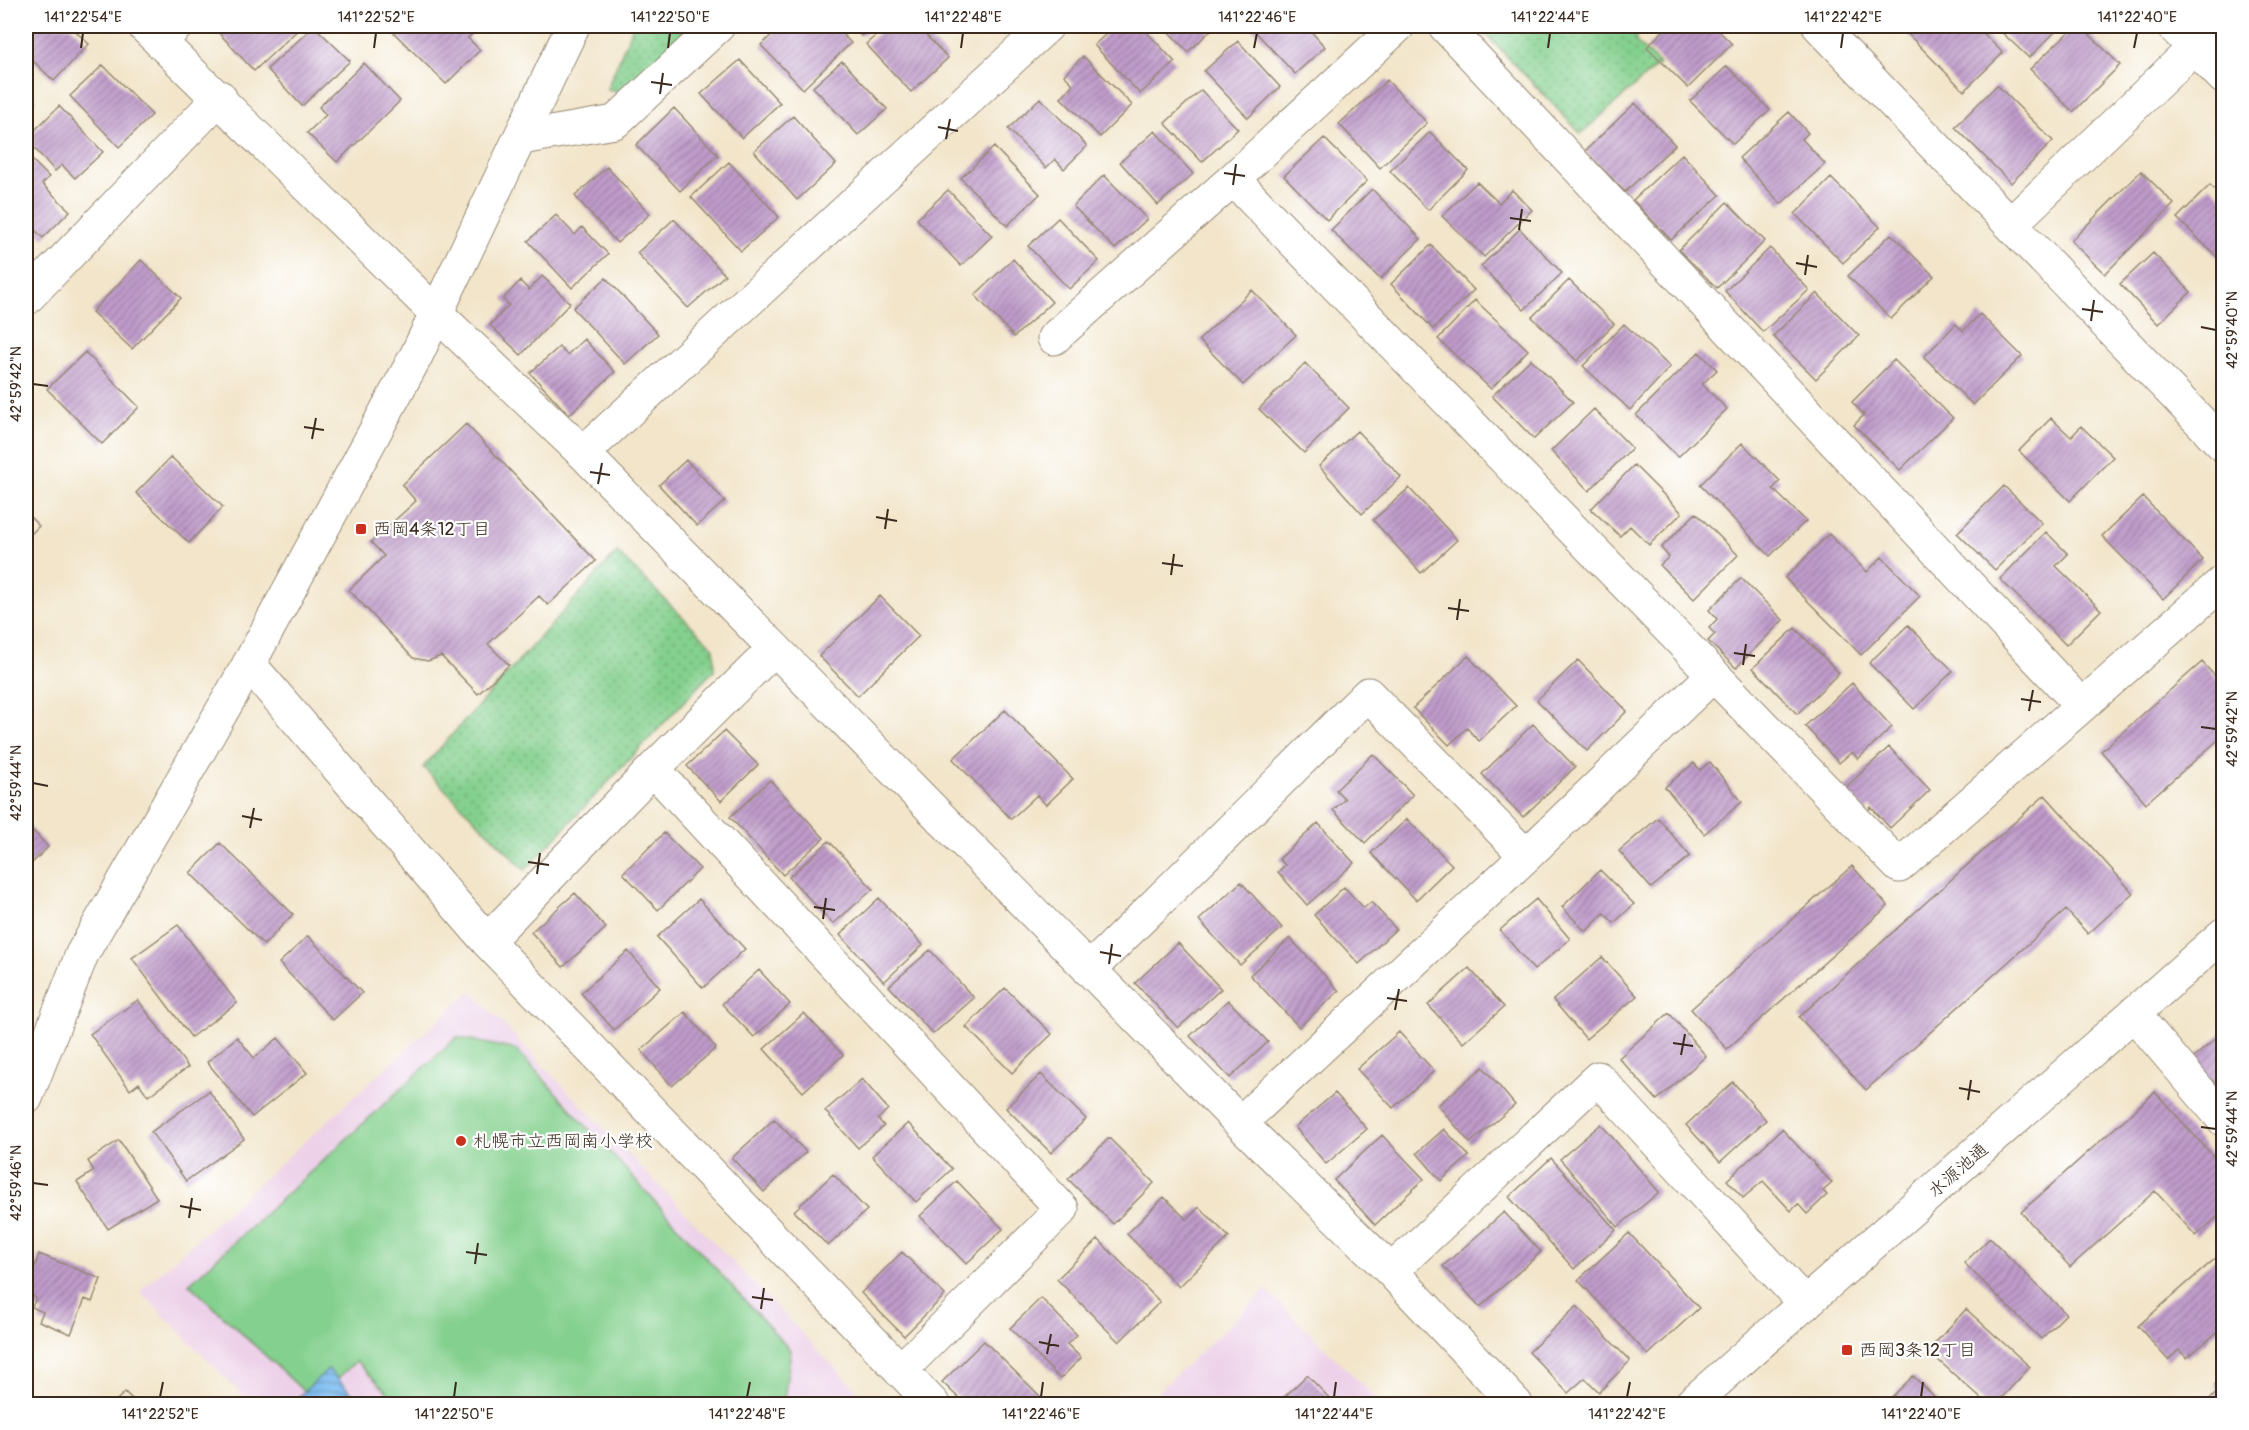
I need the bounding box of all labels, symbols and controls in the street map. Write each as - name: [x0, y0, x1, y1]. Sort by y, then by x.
- text: 141°22'54"E: [44, 8, 122, 27]
- text: 141°22'52"E: [337, 8, 415, 27]
- text: 141°22'50"E: [630, 8, 710, 27]
- text: 141°22'48"E: [925, 8, 1002, 27]
- text: 141°22'46"E: [1218, 8, 1296, 27]
- text: 141°22'44"E: [1511, 8, 1589, 27]
- text: 141°22'42"E: [1804, 8, 1882, 27]
- text: 141°22'40"E: [2097, 8, 2177, 27]
- text: 42°59'40"N: [2223, 291, 2242, 369]
- text: 42°59'42"N: [7, 346, 26, 422]
- place label: 西岡4条12丁目: [373, 518, 491, 541]
- marker: 西岡4条12丁目: [354, 522, 368, 536]
- text: 42°59'42"N: [2223, 691, 2242, 767]
- text: 42°59'44"N: [7, 745, 26, 821]
- text: 42°59'44"N: [2223, 1091, 2242, 1167]
- place label: 札幌市立西岡南小学校: [473, 1130, 653, 1153]
- marker: 札幌市立西岡南小学校: [454, 1134, 468, 1148]
- street label: 水源池通: [1924, 1138, 1993, 1203]
- text: 42°59'46"N: [7, 1145, 26, 1221]
- place label: 西岡3条12丁目: [1859, 1339, 1976, 1362]
- marker: 西岡3条12丁目: [1840, 1343, 1854, 1357]
- text: 141°22'52"E: [121, 1405, 199, 1424]
- text: 141°22'50"E: [414, 1405, 494, 1424]
- text: 141°22'48"E: [709, 1405, 786, 1424]
- text: 141°22'46"E: [1002, 1405, 1080, 1424]
- text: 141°22'44"E: [1295, 1405, 1373, 1424]
- text: 141°22'42"E: [1588, 1405, 1666, 1424]
- text: 141°22'40"E: [1881, 1405, 1961, 1424]

